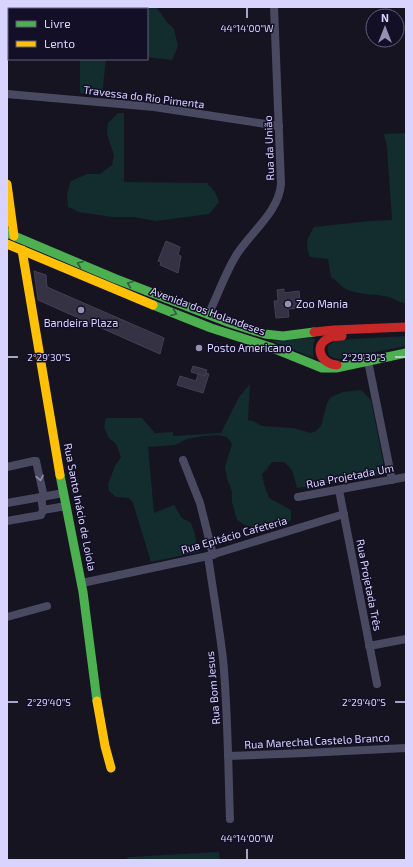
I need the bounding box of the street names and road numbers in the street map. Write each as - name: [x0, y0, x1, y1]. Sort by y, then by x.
- street label: Travessa do Rio Pimenta: [83, 83, 205, 110]
- street label: Rua da União: [261, 115, 276, 181]
- street label: Avenida dos Holandeses: [149, 284, 268, 338]
- street label: Rua Santo Inácio de Loiola: [62, 442, 99, 572]
- street label: Rua Projetada Um: [305, 461, 395, 491]
- street label: Rua Epitácio Cafeteria: [179, 513, 288, 556]
- street label: Rua Projetada Três: [353, 538, 385, 632]
- street label: Rua Bom Jesus: [203, 650, 222, 725]
- street label: Rua Marechal Castelo Branco: [244, 730, 390, 751]

